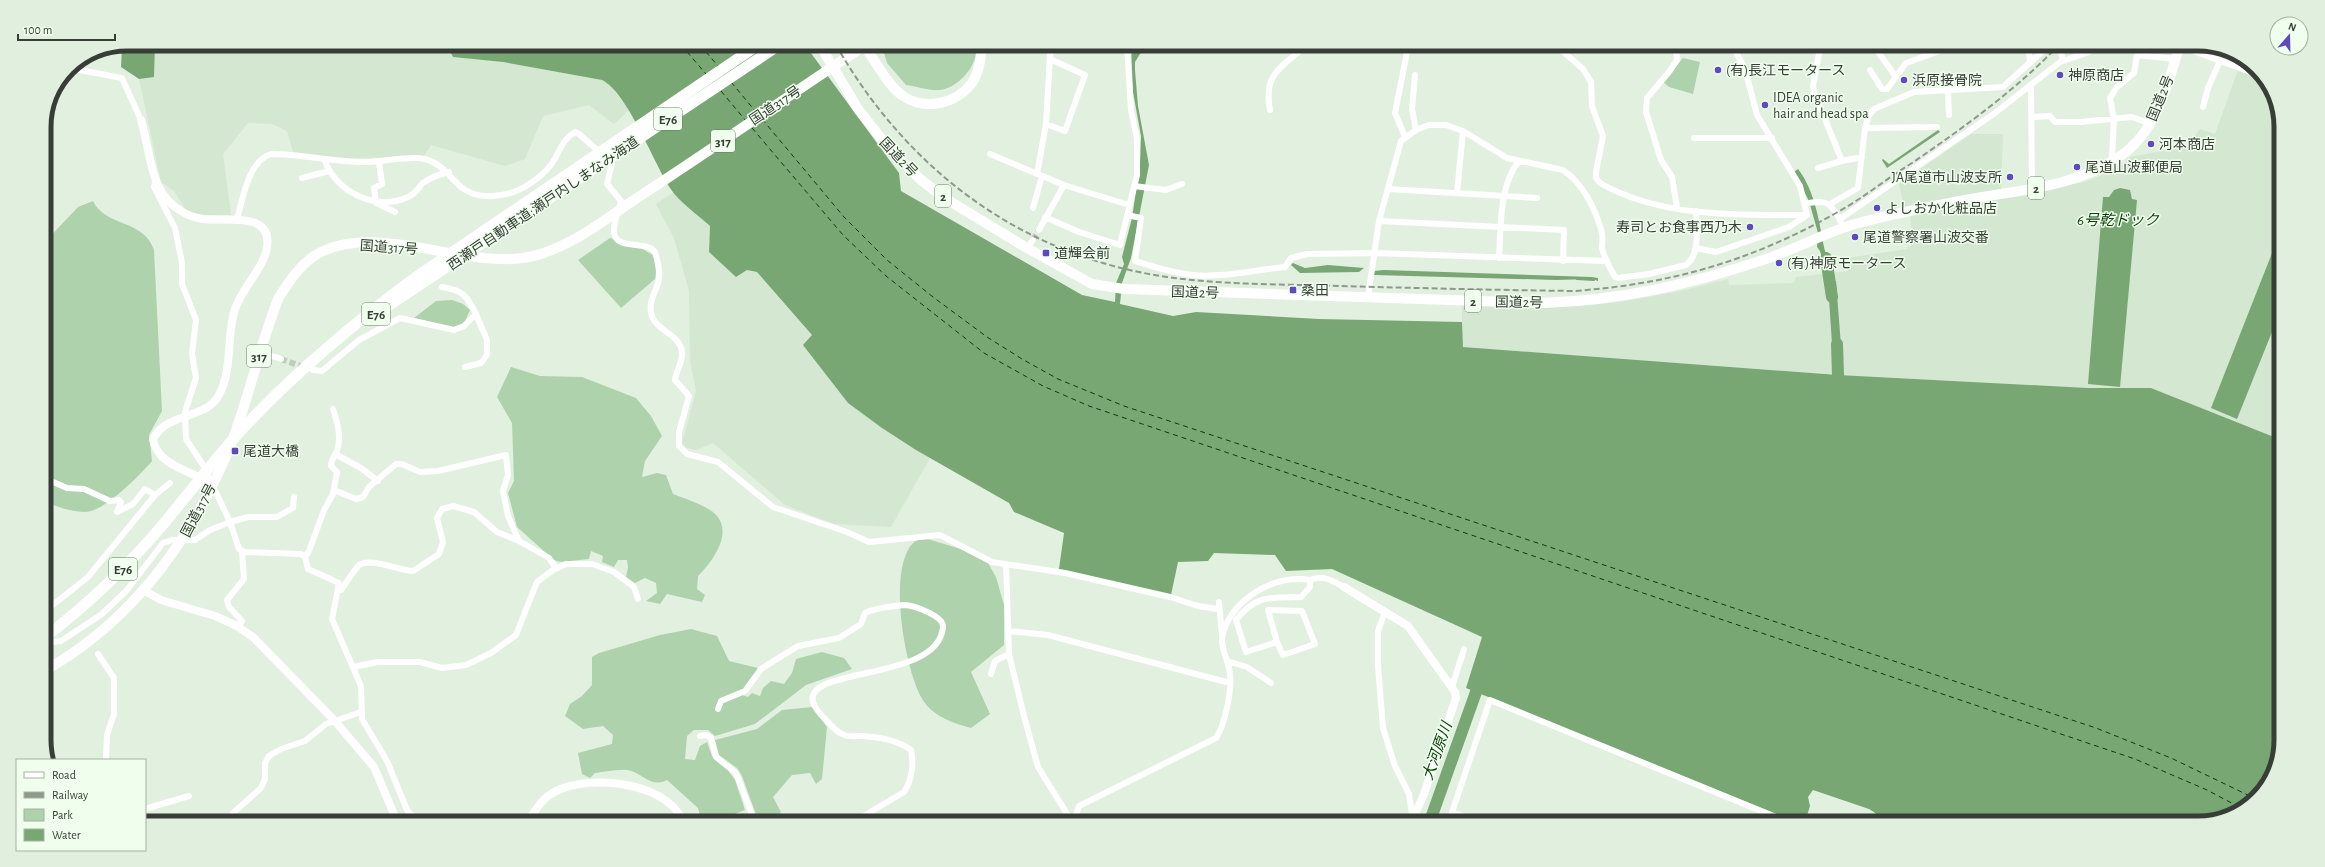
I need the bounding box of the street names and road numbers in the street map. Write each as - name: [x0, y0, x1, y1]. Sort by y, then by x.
- street label: 国道2号: [2144, 73, 2176, 123]
- street label: 国道317号: [747, 83, 804, 128]
- road number: E76: [654, 108, 682, 130]
- road number: 317: [711, 130, 735, 152]
- street label: 西瀬戸自動車道;瀬戸内しまなみ海道: [445, 134, 642, 273]
- street label: 国道2号: [877, 135, 921, 180]
- road number: 2: [2028, 177, 2044, 199]
- road number: 2: [935, 185, 951, 207]
- street label: 国道317号: [359, 238, 419, 257]
- street label: 国道2号: [1171, 284, 1219, 301]
- road number: 2: [1465, 290, 1481, 312]
- street label: 国道2号: [1495, 295, 1543, 310]
- road number: E76: [362, 303, 390, 325]
- road number: 317: [247, 345, 271, 367]
- street label: 国道317号: [178, 481, 219, 540]
- road number: E76: [109, 558, 137, 580]

